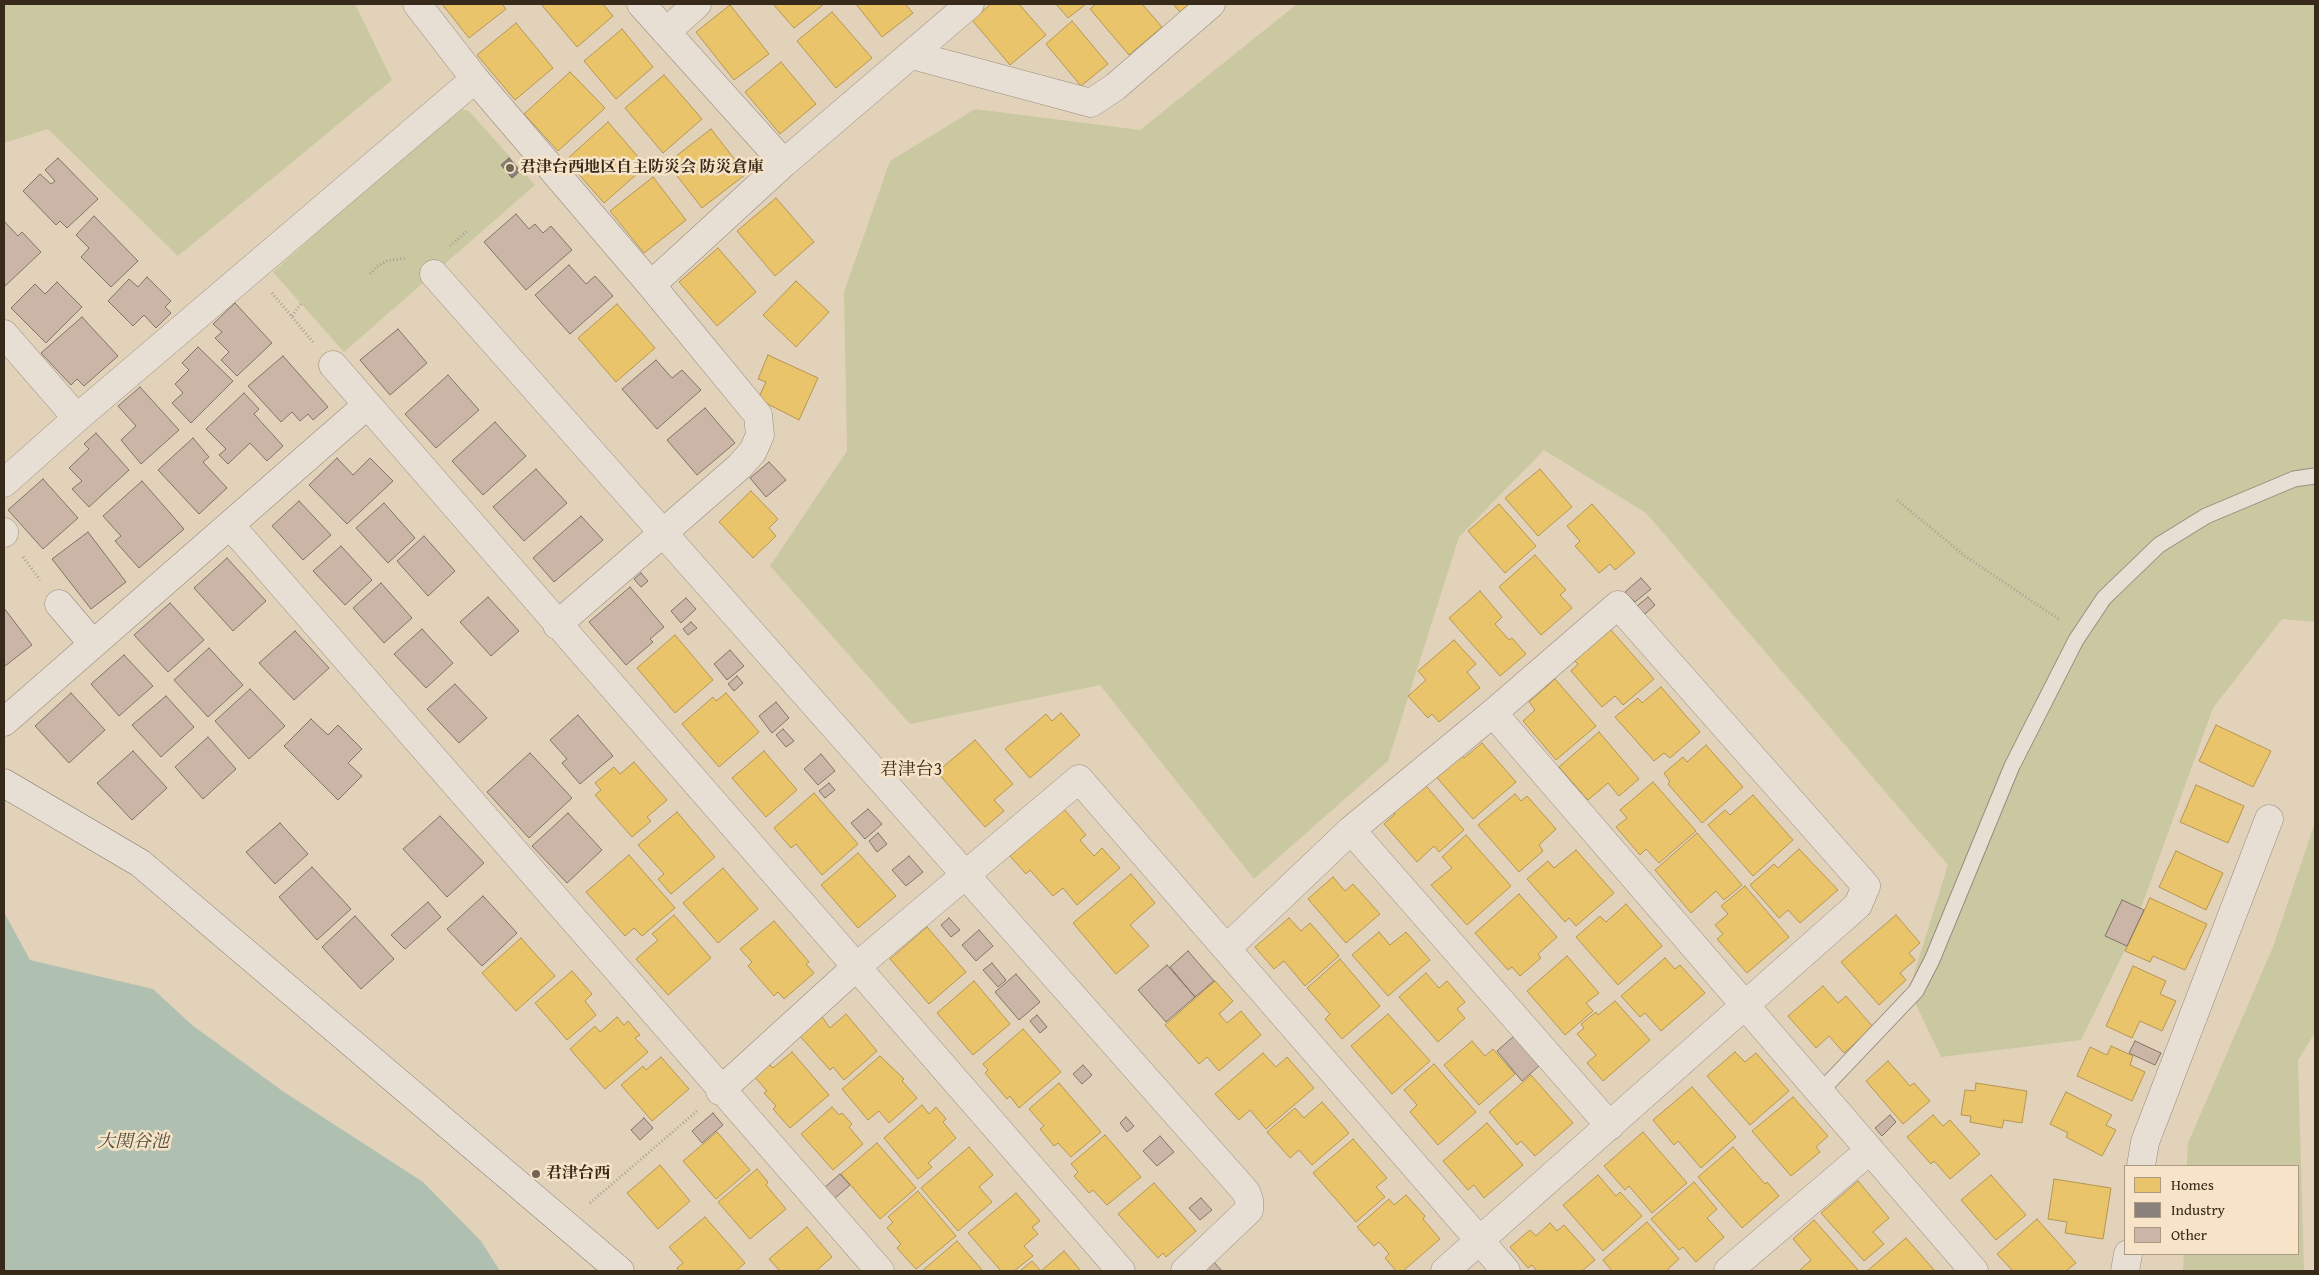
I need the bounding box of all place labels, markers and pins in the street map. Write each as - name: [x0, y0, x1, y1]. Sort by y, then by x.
- place label: 君津台西地区自主防災会 防災倉庫: [520, 158, 764, 178]
- marker: 君津台西地区自主防災会 防災倉庫: [504, 162, 516, 174]
- place label: 君津台西: [546, 1164, 610, 1184]
- marker: 君津台西: [530, 1168, 542, 1180]

